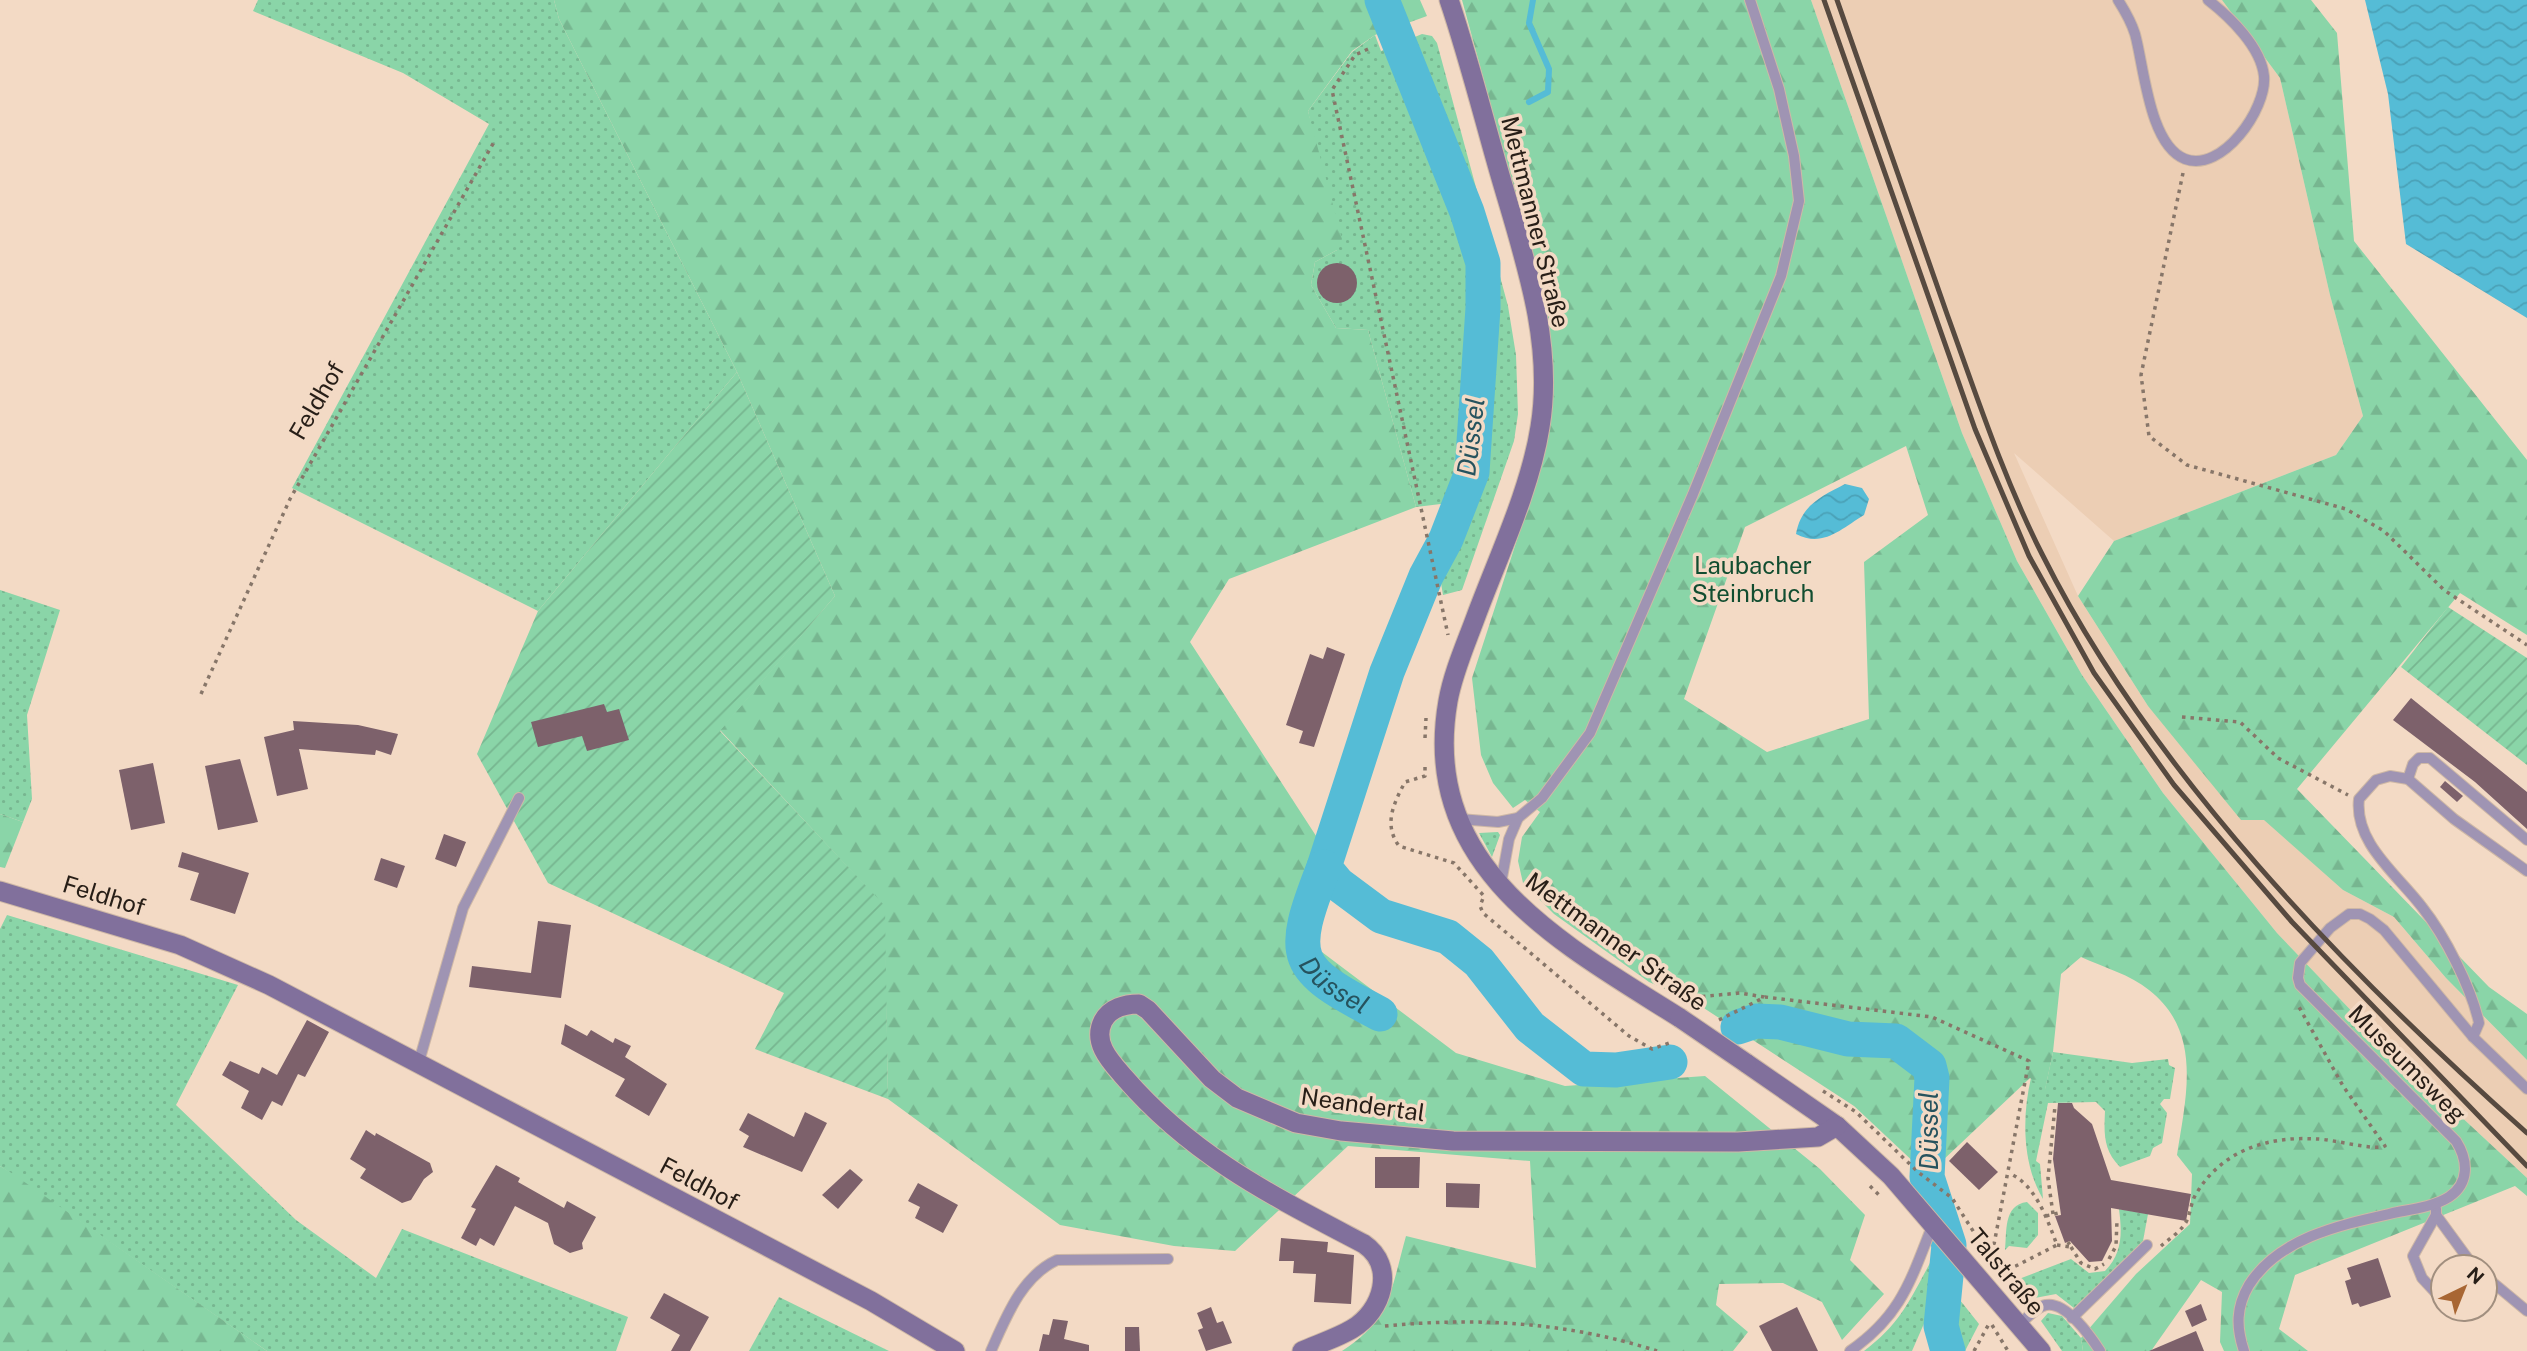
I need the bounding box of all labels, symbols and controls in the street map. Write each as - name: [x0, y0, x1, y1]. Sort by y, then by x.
- street label: Mettmanner Straße: [1496, 113, 1576, 330]
- street label: Feldhof: [283, 357, 350, 444]
- water label: Düssel: [1450, 396, 1491, 478]
- park label: Laubacher Steinbruch: [1692, 551, 1814, 607]
- street label: Mettmanner Straße: [1521, 866, 1713, 1016]
- street label: Feldhof: [60, 869, 149, 921]
- water label: Düssel: [1293, 950, 1374, 1020]
- street label: Museumsweg: [2343, 999, 2472, 1128]
- street label: Neandertal: [1299, 1081, 1427, 1127]
- water label: Düssel: [1913, 1091, 1944, 1171]
- street label: Feldhof: [655, 1151, 744, 1215]
- street label: Talstraße: [1963, 1222, 2051, 1320]
- north arrow: [2429, 1253, 2499, 1323]
- text: N: [2463, 1262, 2489, 1289]

